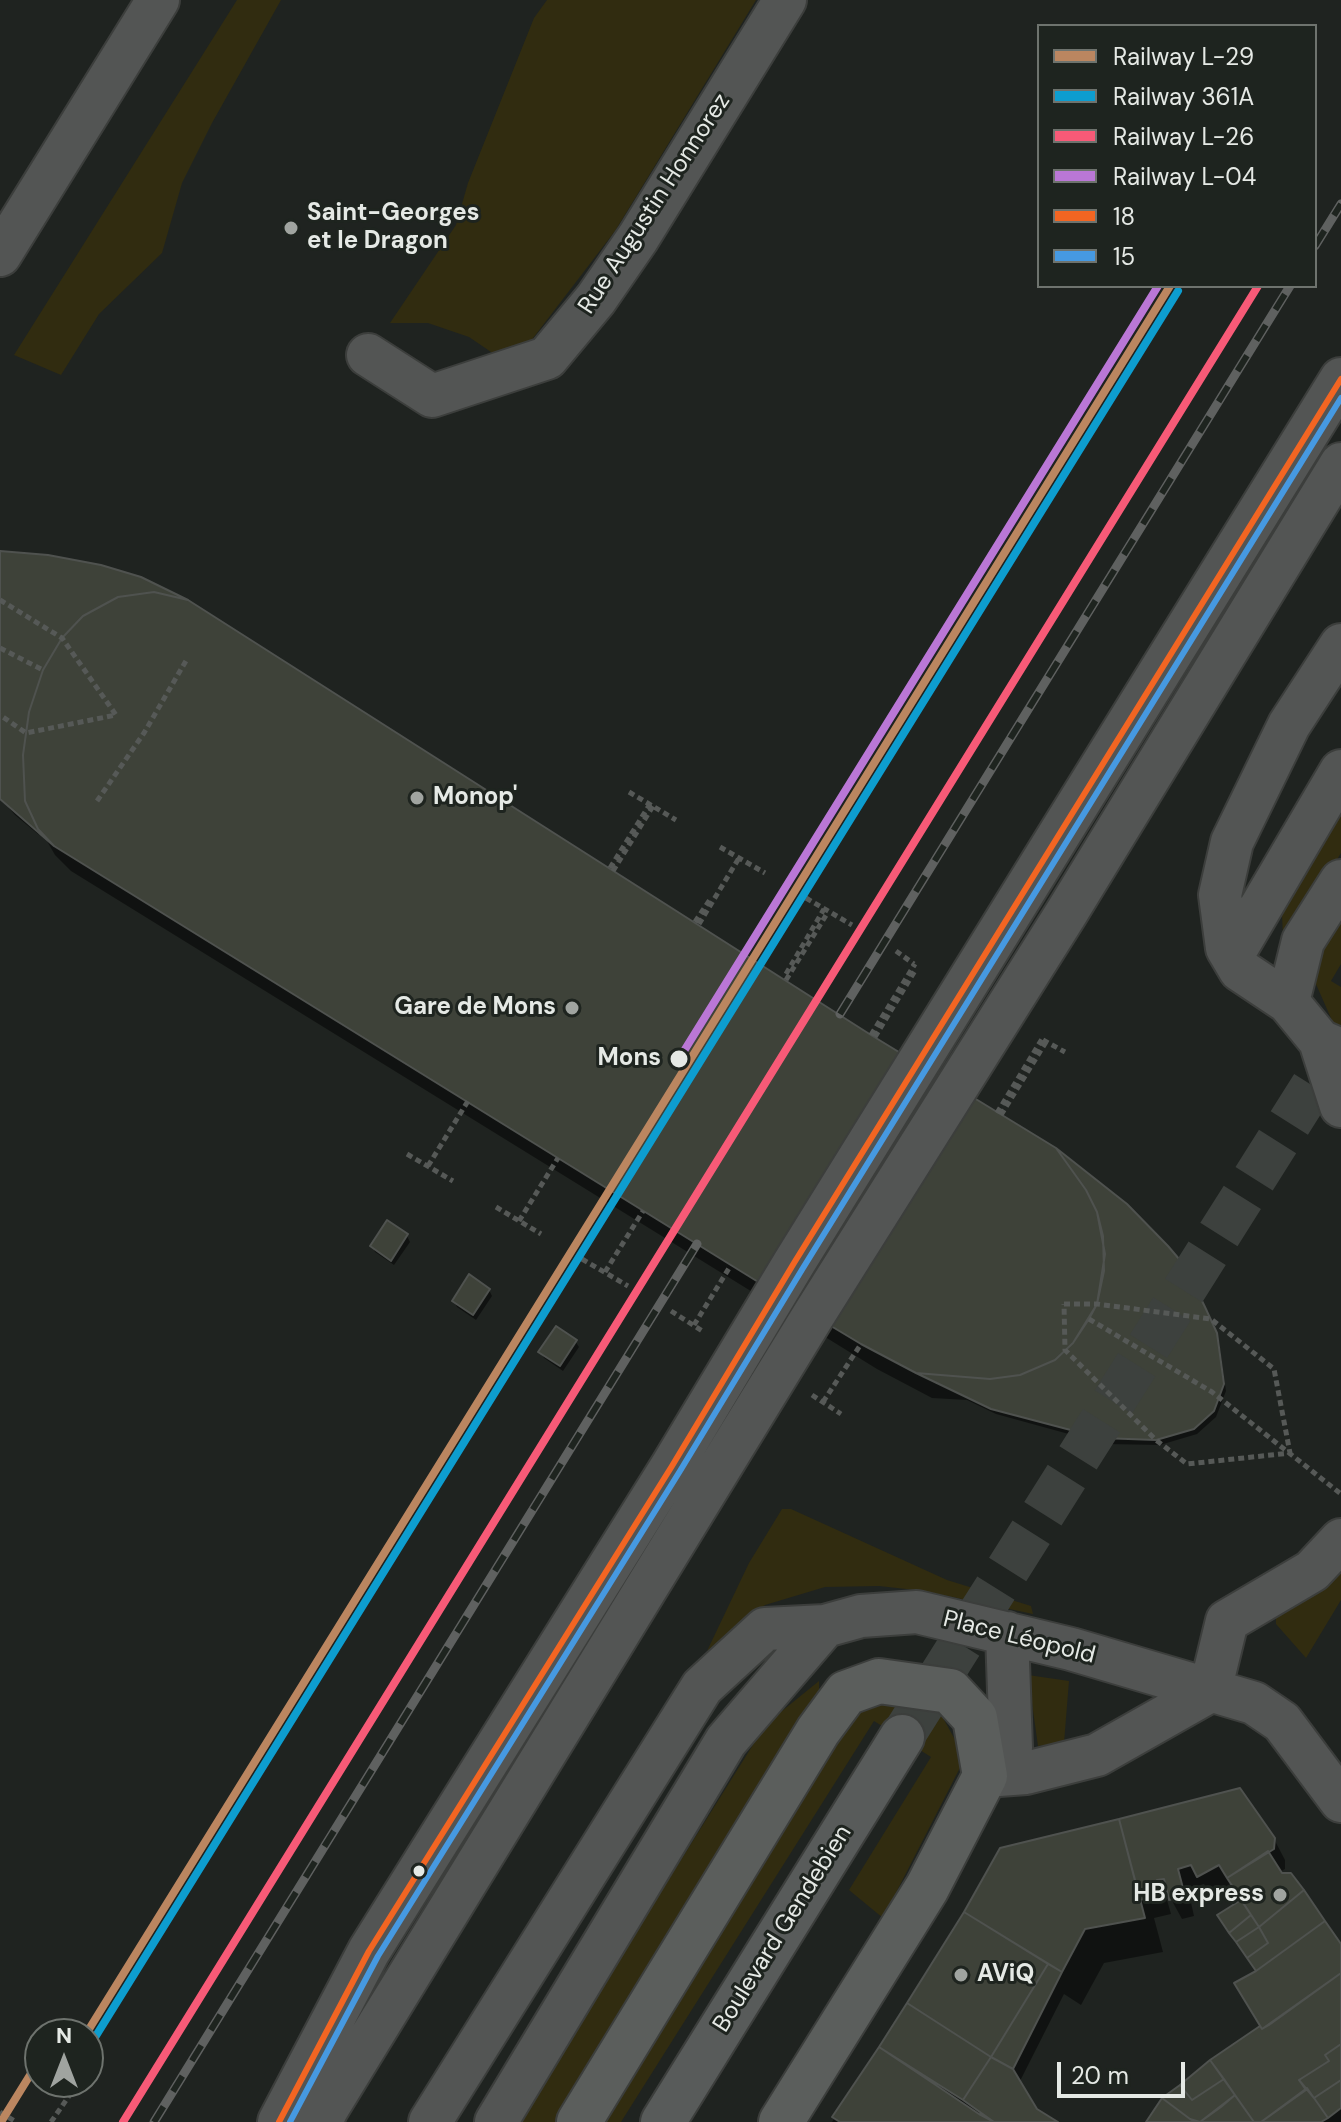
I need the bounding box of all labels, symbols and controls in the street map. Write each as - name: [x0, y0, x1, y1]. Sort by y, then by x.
- legend: [1037, 24, 1317, 288]
- text: Railway L-29: [1113, 41, 1254, 72]
- text: Railway 361A: [1113, 81, 1254, 112]
- street label: Rue Augustin Honnorez: [573, 88, 737, 320]
- text: Railway L-26: [1113, 121, 1254, 152]
- text: Railway L-04: [1113, 161, 1256, 192]
- place label: Saint-Georges et le Dragon: [307, 200, 479, 256]
- text: 18: [1113, 201, 1135, 232]
- marker: Saint-Georges et le Dragon: [282, 219, 300, 237]
- text: 15: [1113, 241, 1135, 272]
- place label: Monop': [433, 784, 518, 812]
- marker: Monop': [408, 789, 426, 807]
- place label: Gare de Mons: [394, 994, 556, 1022]
- marker: Gare de Mons: [563, 999, 581, 1017]
- place label: Mons: [598, 1045, 661, 1073]
- marker: Mons: [668, 1048, 690, 1070]
- street label: Place Léopold: [940, 1605, 1098, 1671]
- street label: Boulevard Gendebien: [708, 1820, 858, 2038]
- unlabelled marker: [411, 1863, 427, 1879]
- place label: HB express: [1133, 1881, 1264, 1909]
- marker: HB express: [1271, 1886, 1289, 1904]
- place label: AViQ: [977, 1961, 1034, 1989]
- marker: AViQ: [952, 1966, 970, 1984]
- north arrow: [24, 2018, 104, 2098]
- text: N: [56, 2021, 72, 2050]
- scale bar: [1061, 2046, 1189, 2096]
- text: 20 m: [1071, 2060, 1129, 2091]

